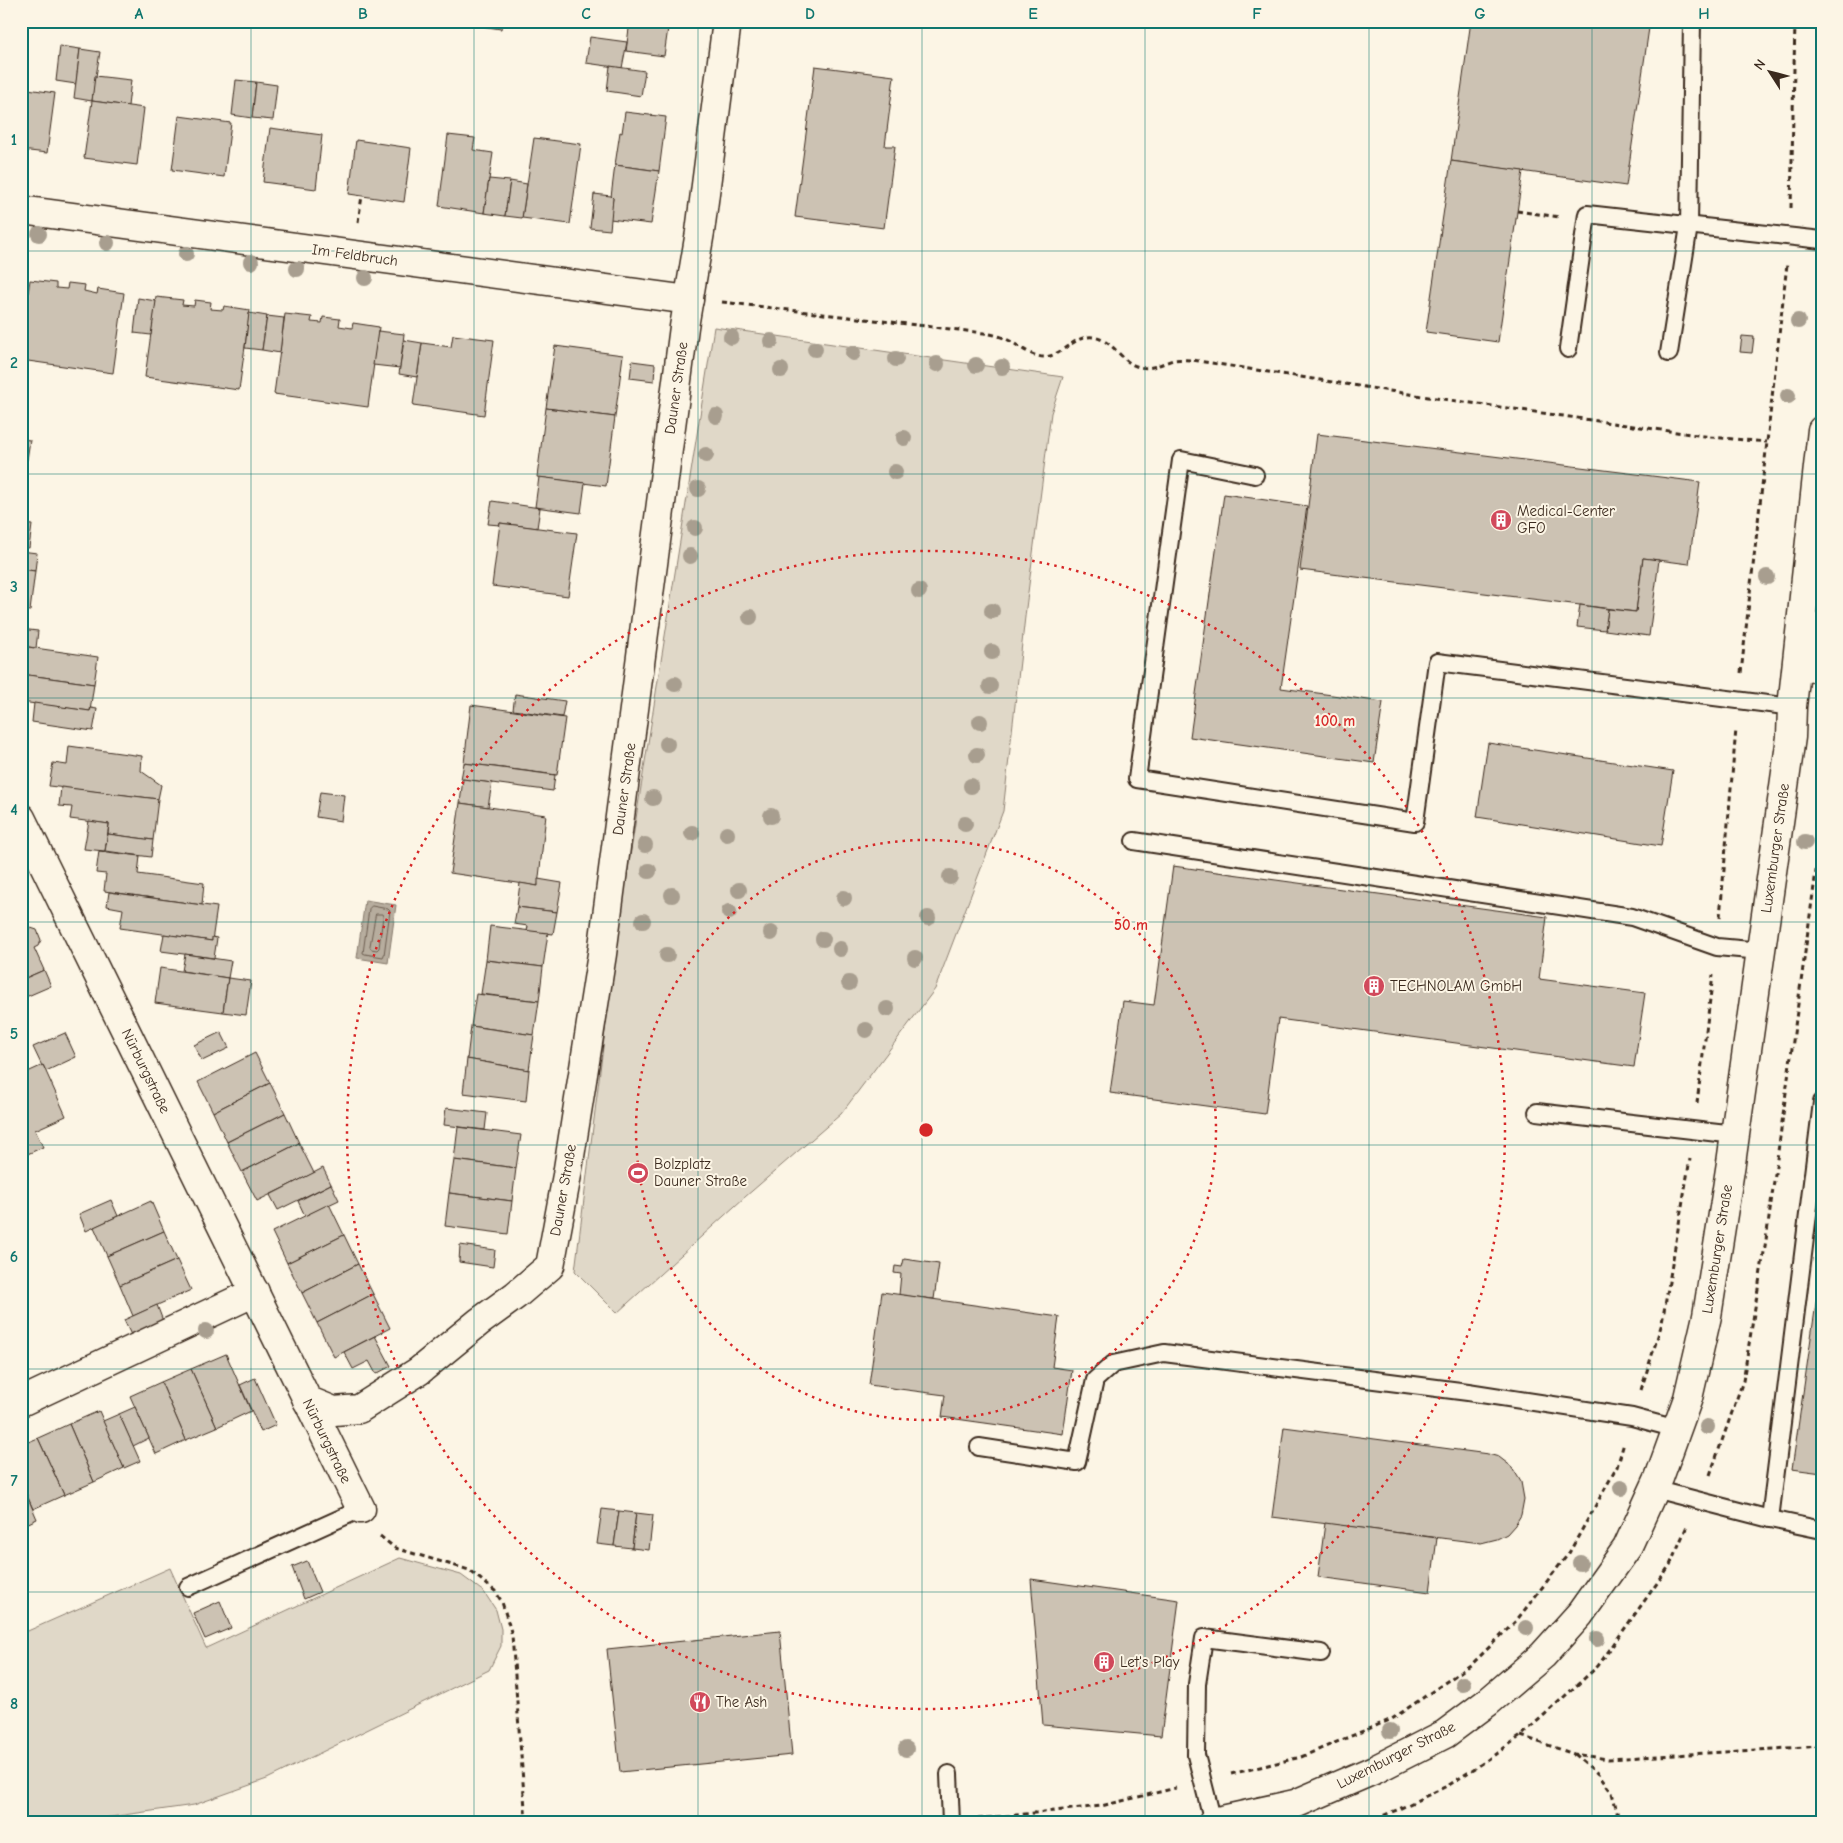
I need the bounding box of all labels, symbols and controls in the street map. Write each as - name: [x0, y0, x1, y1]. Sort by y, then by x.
- text: A: [135, 5, 144, 23]
- text: B: [358, 5, 368, 23]
- text: C: [581, 5, 591, 23]
- text: D: [805, 5, 815, 23]
- text: E: [1028, 5, 1038, 23]
- text: F: [1252, 5, 1262, 23]
- text: G: [1474, 5, 1486, 23]
- text: H: [1698, 5, 1710, 23]
- north arrow: [1746, 48, 1796, 98]
- text: N: [1750, 56, 1769, 73]
- text: 1: [11, 131, 17, 149]
- street label: Im Feldbruch: [311, 240, 399, 270]
- street label: Dauner Straße: [661, 340, 691, 435]
- text: 2: [10, 354, 18, 372]
- place label: Medical-Center GFO: [1517, 502, 1615, 537]
- building icon: Medical-Center GFO: [1489, 508, 1513, 532]
- text: 3: [10, 578, 18, 596]
- text: 100 m: [1315, 712, 1355, 730]
- street label: Dauner Straße: [609, 741, 639, 836]
- street label: Luxemburger Straße: [1757, 782, 1793, 914]
- text: 4: [10, 801, 18, 819]
- text: 50 m: [1114, 916, 1148, 934]
- building icon: TECHNOLAM GmbH: [1362, 974, 1386, 998]
- place label: TECHNOLAM GmbH: [1390, 977, 1522, 995]
- text: 5: [10, 1025, 18, 1043]
- street label: Nürburgstraße: [118, 1026, 174, 1117]
- centre of rings: [917, 1121, 935, 1139]
- street label: Dauner Straße: [546, 1142, 580, 1237]
- place label: Bolzplatz Dauner Straße: [654, 1155, 747, 1190]
- sports icon: Bolzplatz Dauner Straße: [626, 1161, 650, 1185]
- street label: Luxemburger Straße: [1698, 1183, 1736, 1315]
- text: 6: [10, 1248, 18, 1266]
- street label: Nürburgstraße: [299, 1396, 355, 1487]
- text: 7: [10, 1472, 18, 1490]
- building icon: Let's Play: [1092, 1650, 1116, 1674]
- place label: Let's Play: [1120, 1653, 1180, 1671]
- restaurant icon: The Ash: [688, 1690, 712, 1714]
- place label: The Ash: [716, 1693, 767, 1711]
- text: 8: [10, 1695, 18, 1713]
- street label: Luxemburger Straße: [1334, 1717, 1459, 1793]

